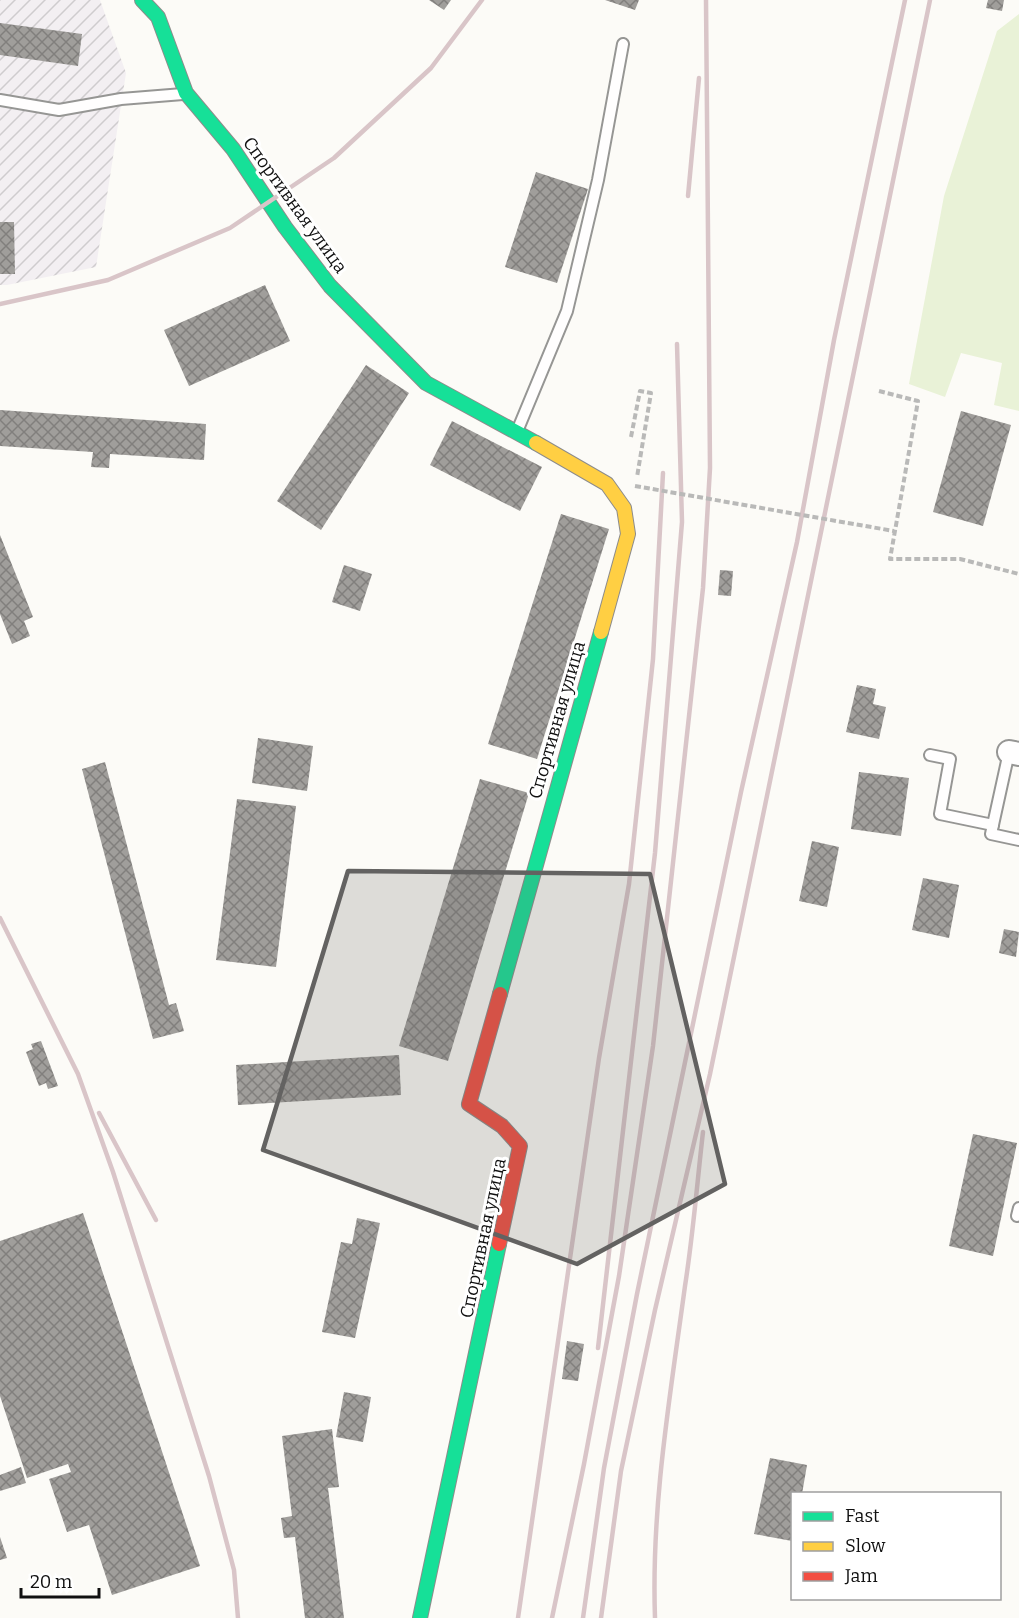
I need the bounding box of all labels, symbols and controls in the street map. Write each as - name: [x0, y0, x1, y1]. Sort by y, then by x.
- street label: Спортивная улица: [238, 133, 352, 277]
- street label: Спортивная улица: [524, 639, 590, 801]
- street label: Спортивная улица: [455, 1156, 511, 1320]
- legend: [791, 1492, 1001, 1600]
- text: Fast: [845, 1505, 880, 1527]
- text: Slow: [845, 1535, 886, 1557]
- scale bar: [21, 1561, 99, 1599]
- text: Jam: [844, 1565, 878, 1587]
- text: 20 m: [30, 1571, 72, 1593]

